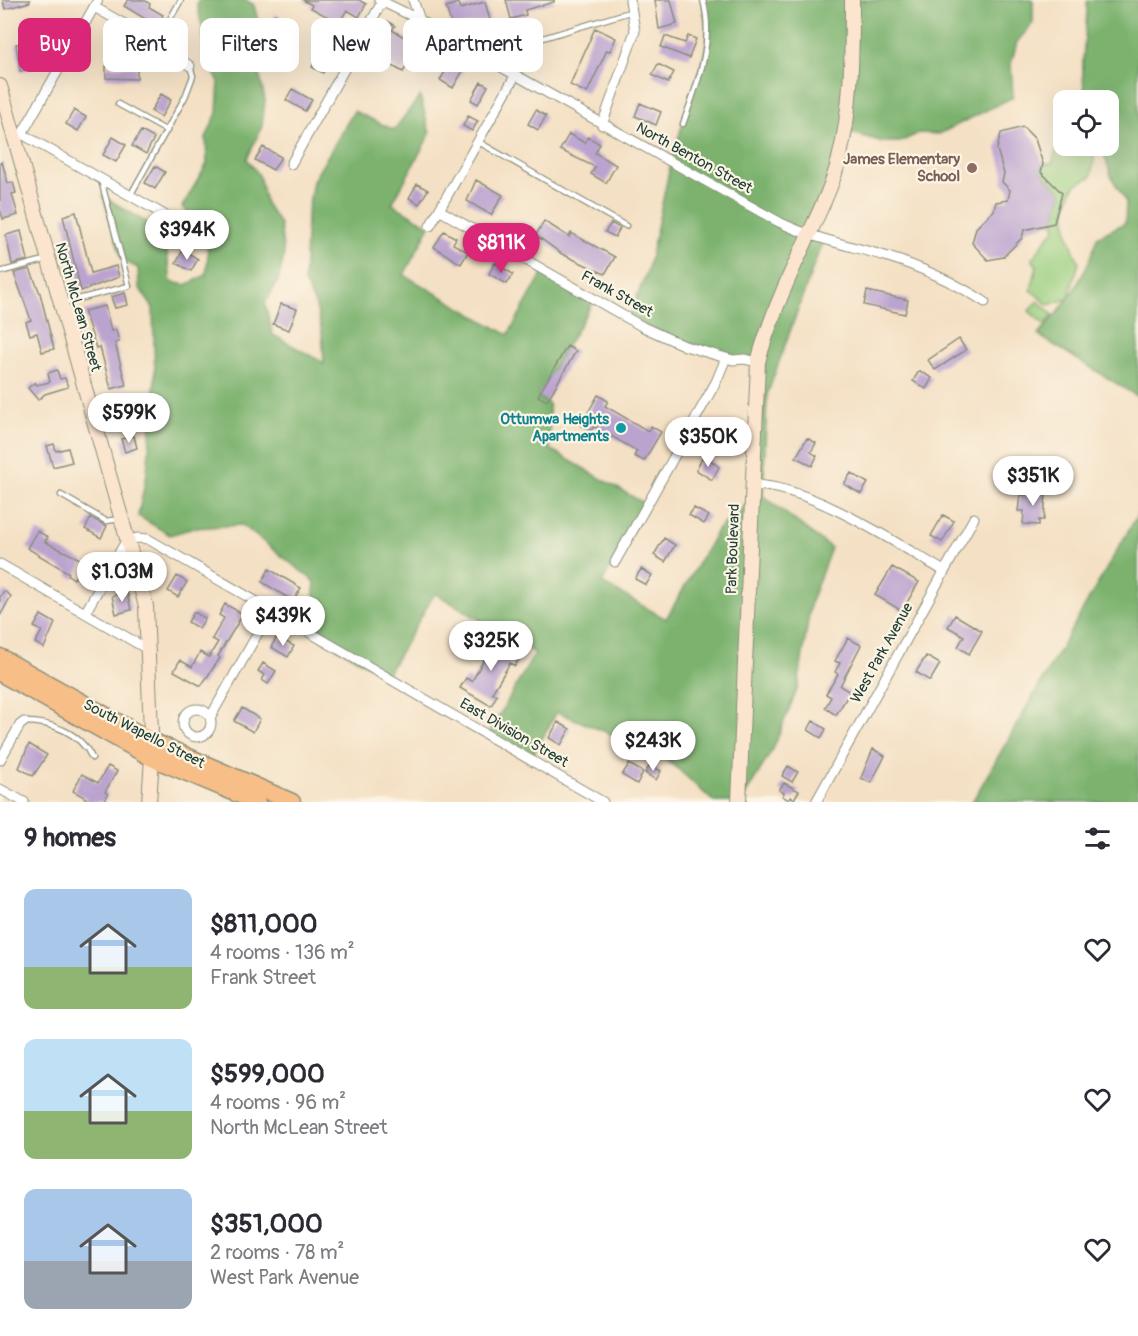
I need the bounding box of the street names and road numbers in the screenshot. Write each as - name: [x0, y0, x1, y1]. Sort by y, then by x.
- street label: North Benton Street: [632, 118, 756, 198]
- street label: North McLean Street: [51, 240, 106, 375]
- street label: Frank Street: [578, 266, 657, 322]
- street label: Park Boulevard: [722, 503, 744, 595]
- street label: West Park Avenue: [847, 599, 918, 707]
- street label: East Division Street: [456, 694, 573, 772]
- street label: South Wapello Street: [80, 695, 209, 773]

